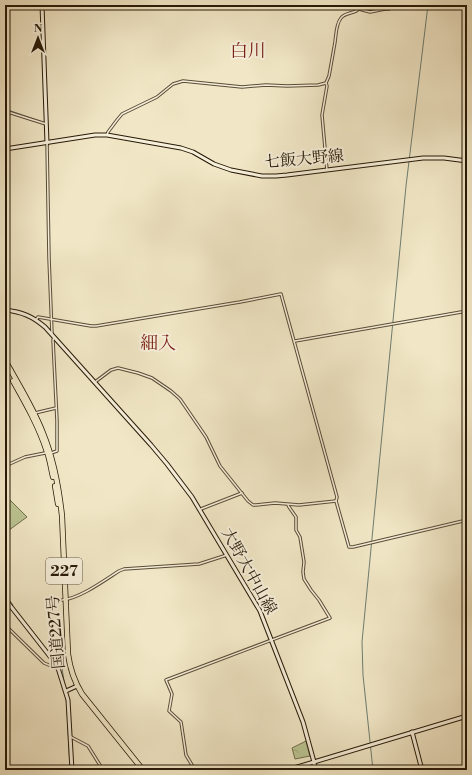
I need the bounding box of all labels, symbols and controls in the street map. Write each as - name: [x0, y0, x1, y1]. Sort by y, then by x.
- north arrow: [18, 18, 58, 58]
- text: N: [34, 22, 43, 36]
- district label: 白川: [230, 40, 266, 63]
- street label: 七飯大野線: [263, 146, 345, 172]
- district label: 細入: [140, 332, 176, 355]
- street label: 大野大中山線: [217, 524, 281, 618]
- road number: 227: [46, 558, 82, 584]
- street label: 国道227号: [43, 594, 69, 670]

